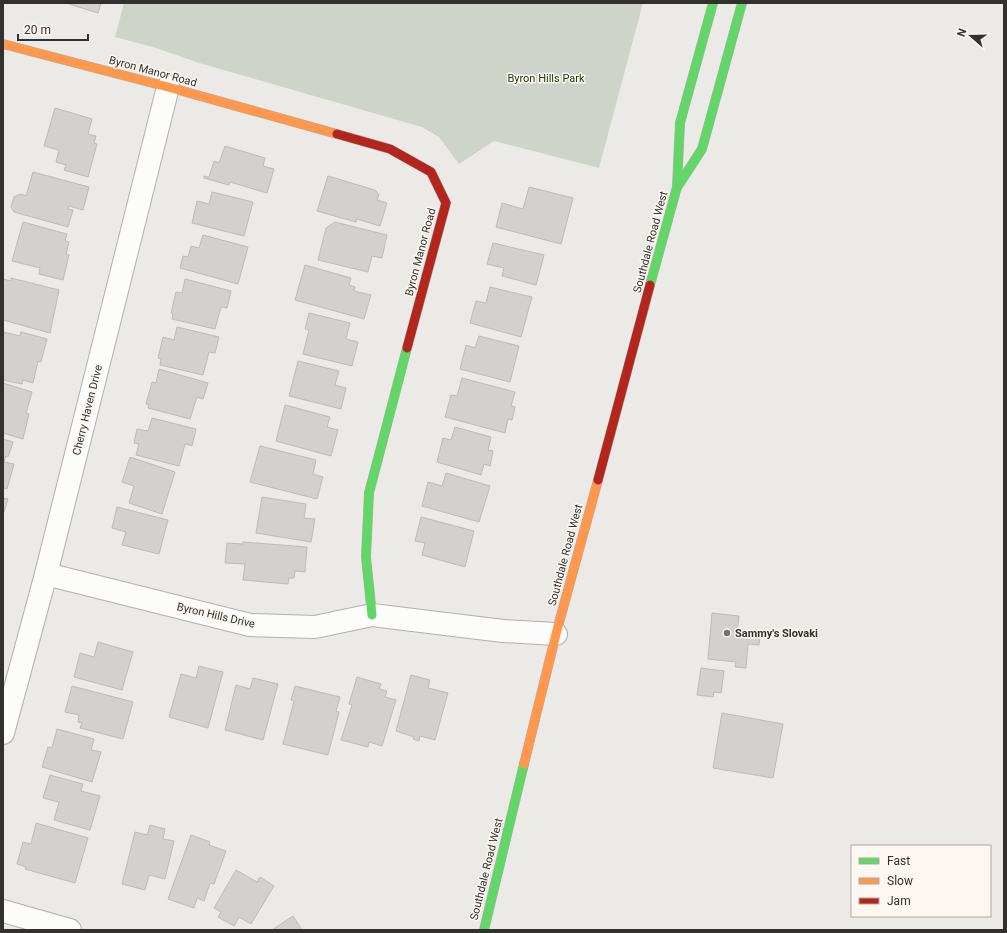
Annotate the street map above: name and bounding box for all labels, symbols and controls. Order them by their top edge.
scale bar [18,16,88,42]
north arrow [951,16,991,56]
text: 20 m [24,23,51,37]
text: N [955,27,970,39]
street label: Byron Manor Road [108,54,198,89]
park label: Byron Hills Park [507,72,585,85]
street label: Southdale Road West [631,190,670,294]
street label: Byron Manor Road [403,207,438,297]
street label: Cherry Haven Drive [70,363,105,457]
street label: Southdale Road West [546,503,585,607]
street label: Byron Hills Drive [176,600,256,631]
place label: Sammy's Slovaki [735,627,818,640]
marker: Sammy's Slovaki [722,628,732,638]
street label: Southdale Road West [468,816,506,921]
legend [851,845,991,917]
text: Fast [887,854,910,868]
text: Slow [887,874,913,888]
text: Jam [887,894,911,908]

